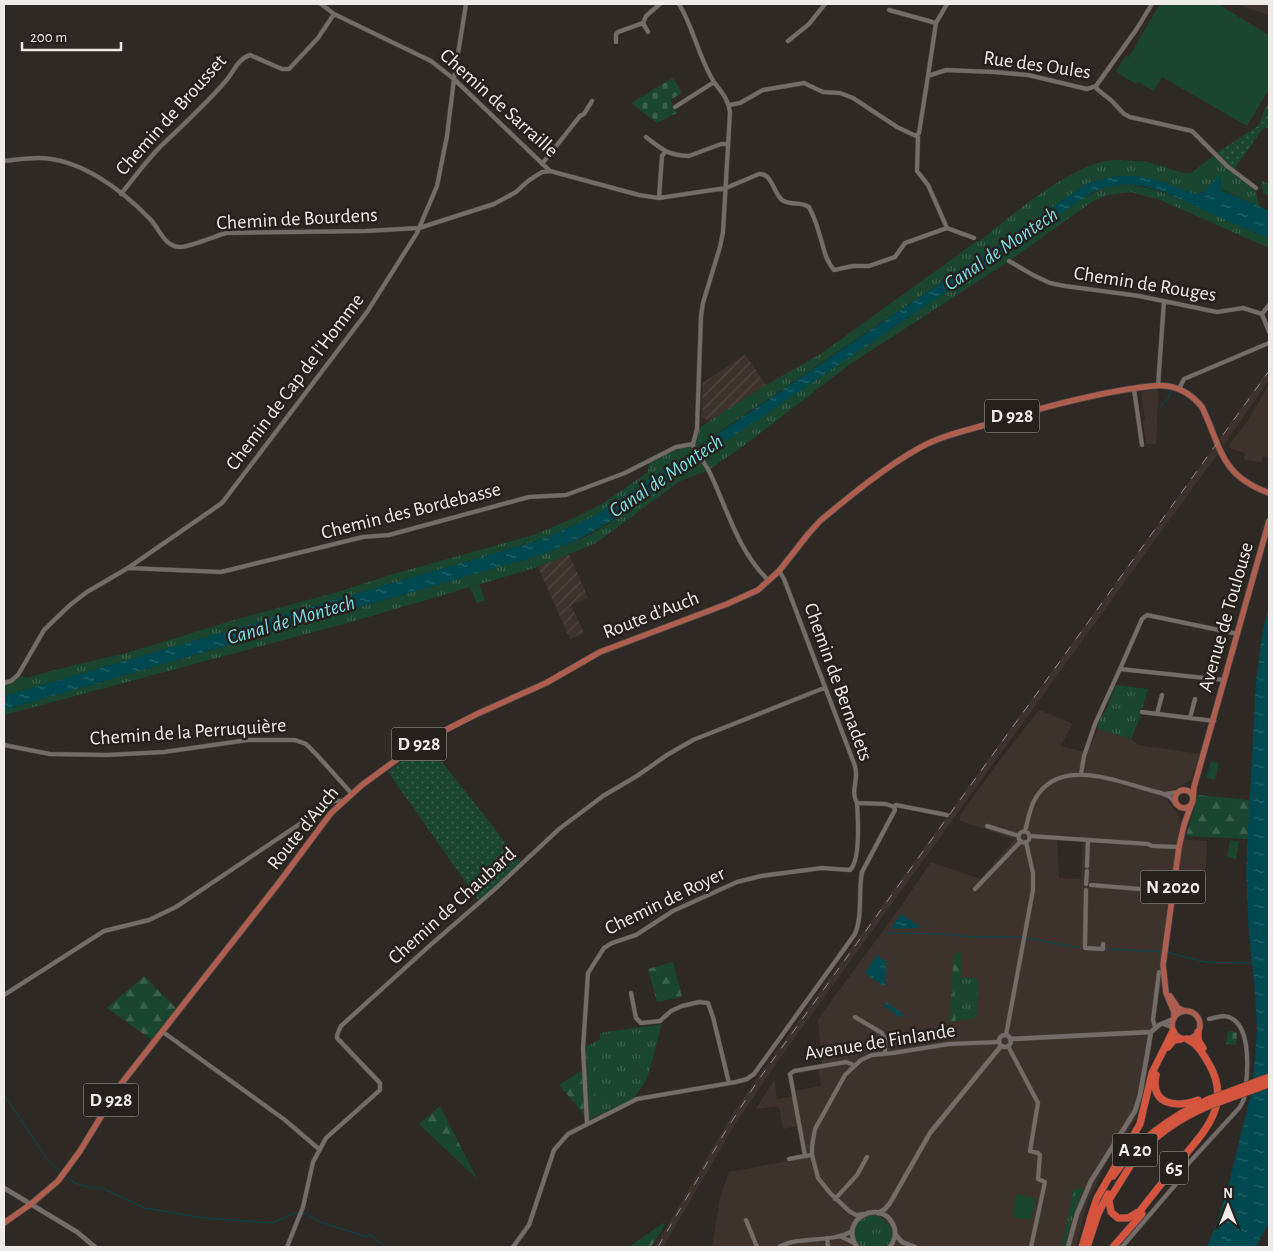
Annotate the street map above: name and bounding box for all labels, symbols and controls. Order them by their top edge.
scale bar [22,20,121,52]
text: 200 m [30,30,67,45]
street label: Chemin de Sarraille [436,45,562,161]
street label: Rue des Oules [982,48,1092,82]
street label: Chemin de Brousset [112,50,231,179]
water label: Canal de Montech [940,203,1062,295]
street label: Chemin de Bourdens [216,205,378,233]
street label: Chemin de Rouges [1072,263,1218,305]
street label: Chemin de Cap de l'Homme [222,290,368,474]
road number: D 928 [984,400,1040,432]
water label: Canal de Montech [605,430,727,522]
street label: Chemin des Bordebasse [319,479,503,543]
street label: Avenue de Toulouse [1195,540,1257,694]
street label: Route d'Auch [600,588,702,642]
water label: Canal de Montech [225,592,357,648]
street label: Chemin de Bernadets [800,600,876,764]
street label: Chemin de la Perruquière [89,715,287,749]
road number: D 928 [392,728,446,761]
street label: Route d'Auch [263,782,343,874]
street label: Chemin de Chaubard [384,844,520,968]
street label: Chemin de Royer [602,863,729,939]
road number: N 2020 [1140,870,1206,904]
street label: Avenue de Finlande [803,1020,957,1064]
road number: D 928 [84,1084,138,1116]
road number: A 20 [1112,1134,1158,1166]
road number: 65 [1160,1152,1188,1184]
north arrow [1203,1181,1253,1231]
text: N [1223,1187,1233,1201]

